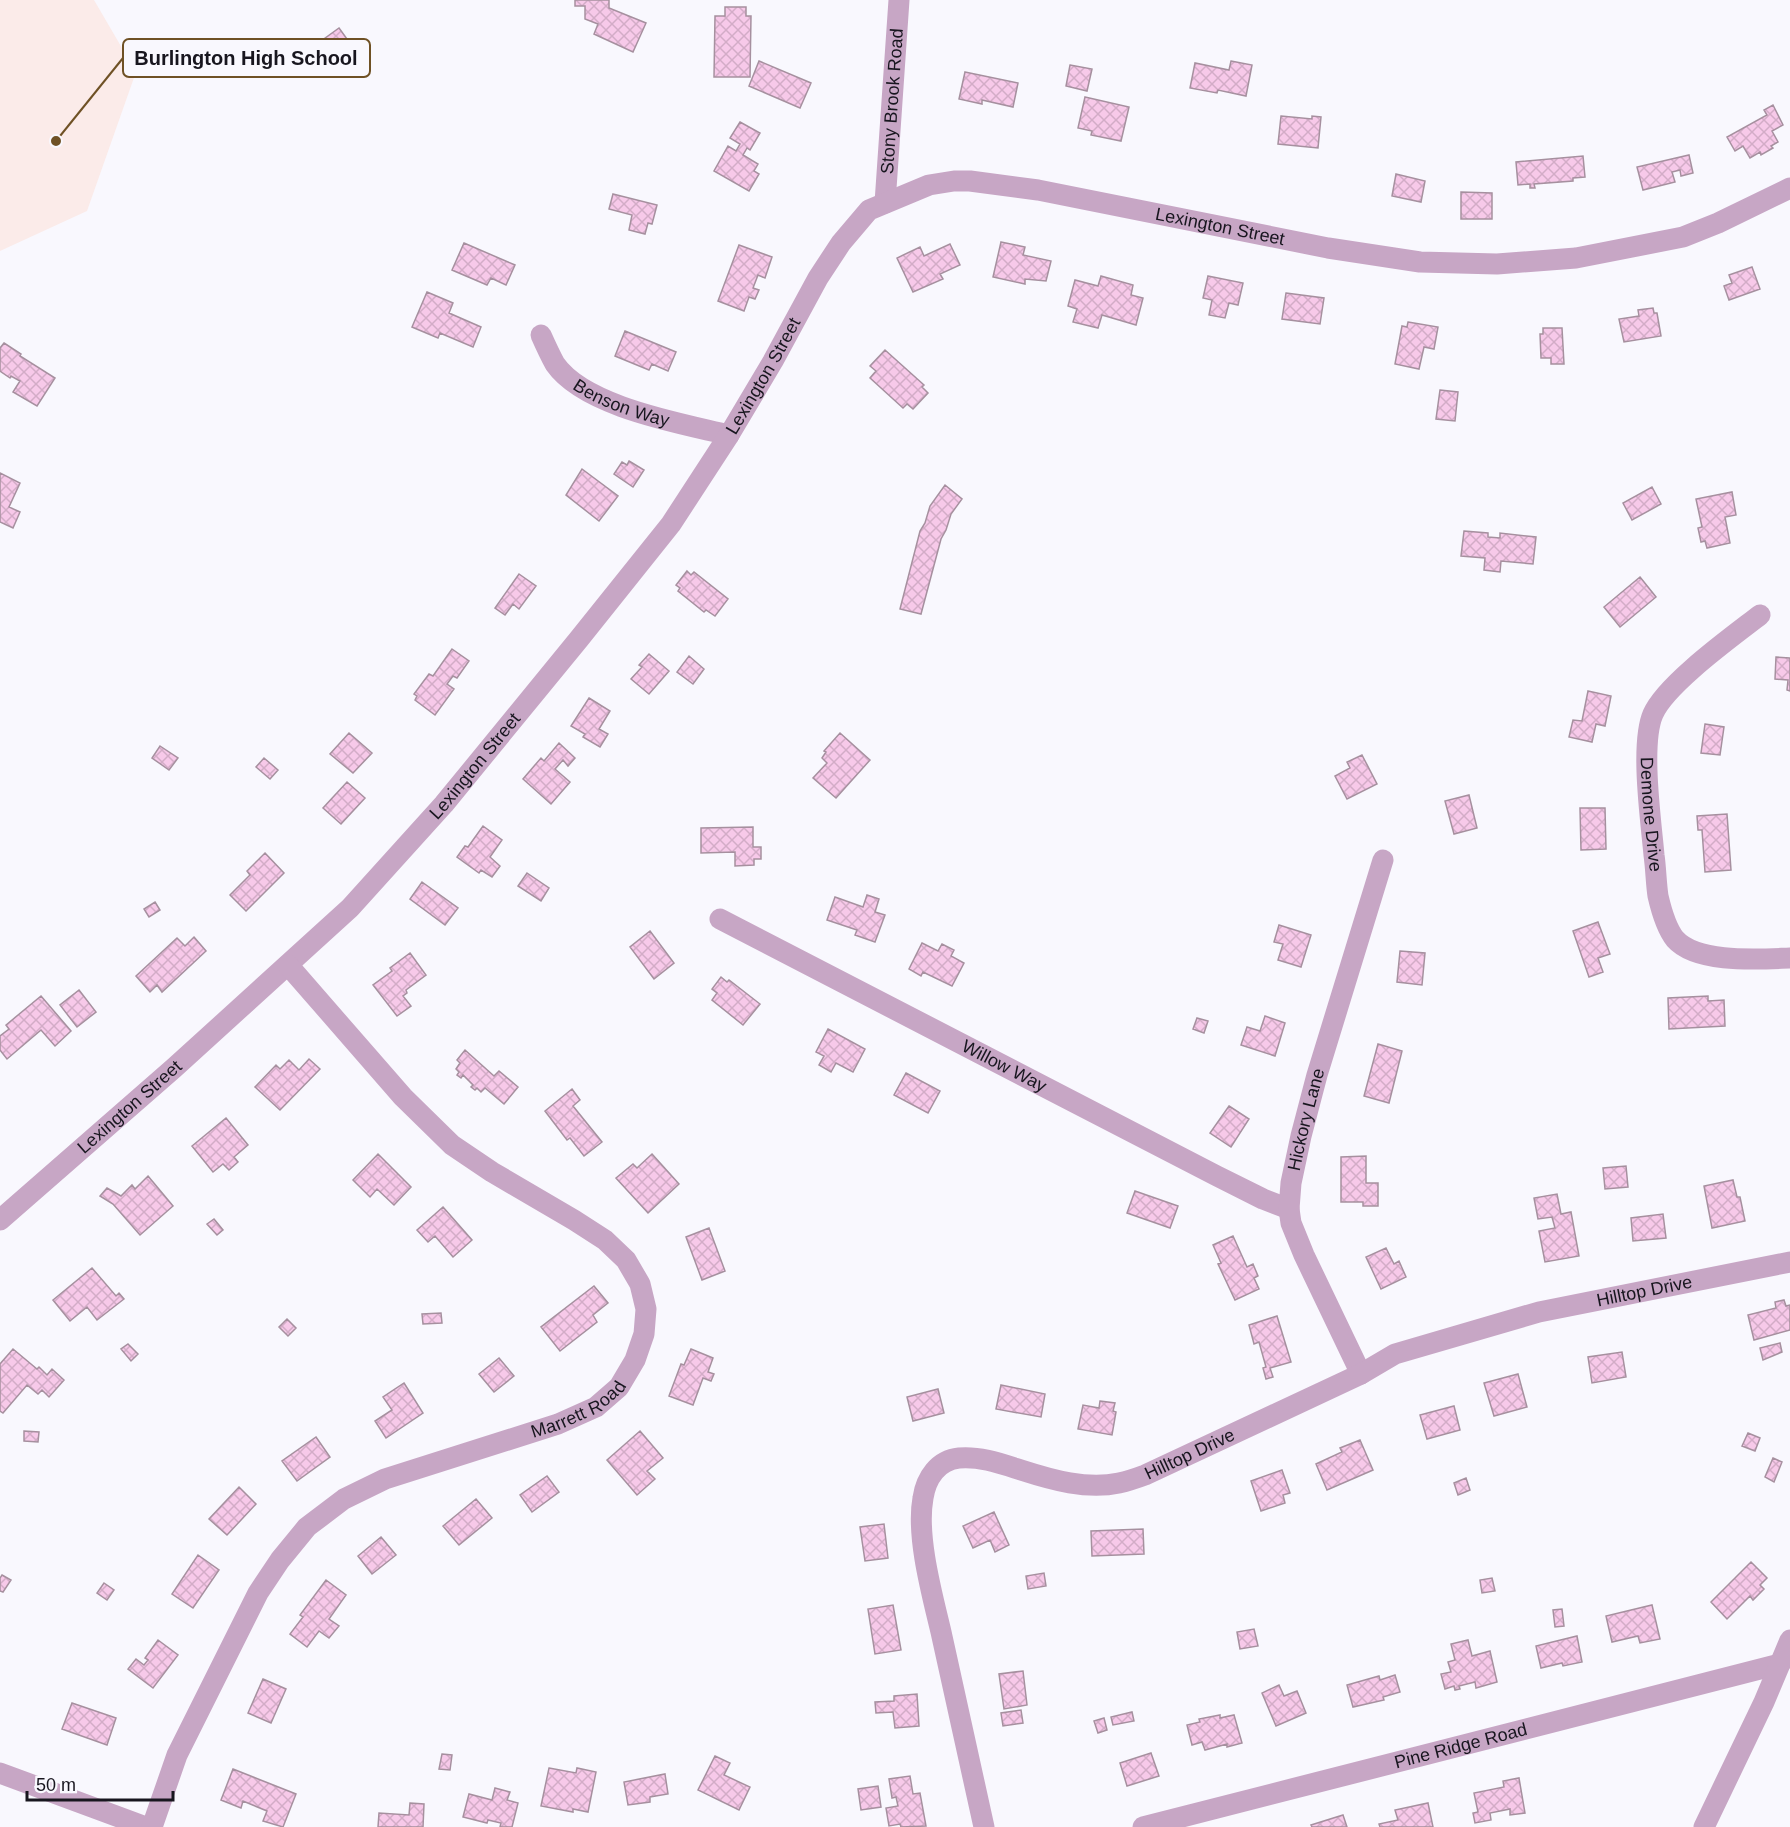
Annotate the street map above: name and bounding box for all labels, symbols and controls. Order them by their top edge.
street label: Stony Brook Road [877,28,907,175]
callout: Burlington High School [123,39,370,77]
text: Burlington High School [134,47,358,69]
street label: Lexington Street [1154,204,1286,249]
street label: Lexington Street [722,314,805,438]
street label: Benson Way [570,375,671,431]
street label: Lexington Street [425,709,524,823]
street label: Demone Drive [1637,757,1666,873]
street label: Willow Way [959,1036,1050,1096]
street label: Lexington Street [74,1056,186,1158]
street label: Hickory Lane [1284,1066,1329,1173]
street label: Hilltop Drive [1595,1272,1694,1310]
street label: Marrett Road [529,1377,630,1442]
street label: Hilltop Drive [1141,1424,1238,1484]
street label: Pine Ridge Road [1392,1719,1529,1772]
scale bar [27,1764,172,1802]
text: 50 m [36,1775,76,1795]

